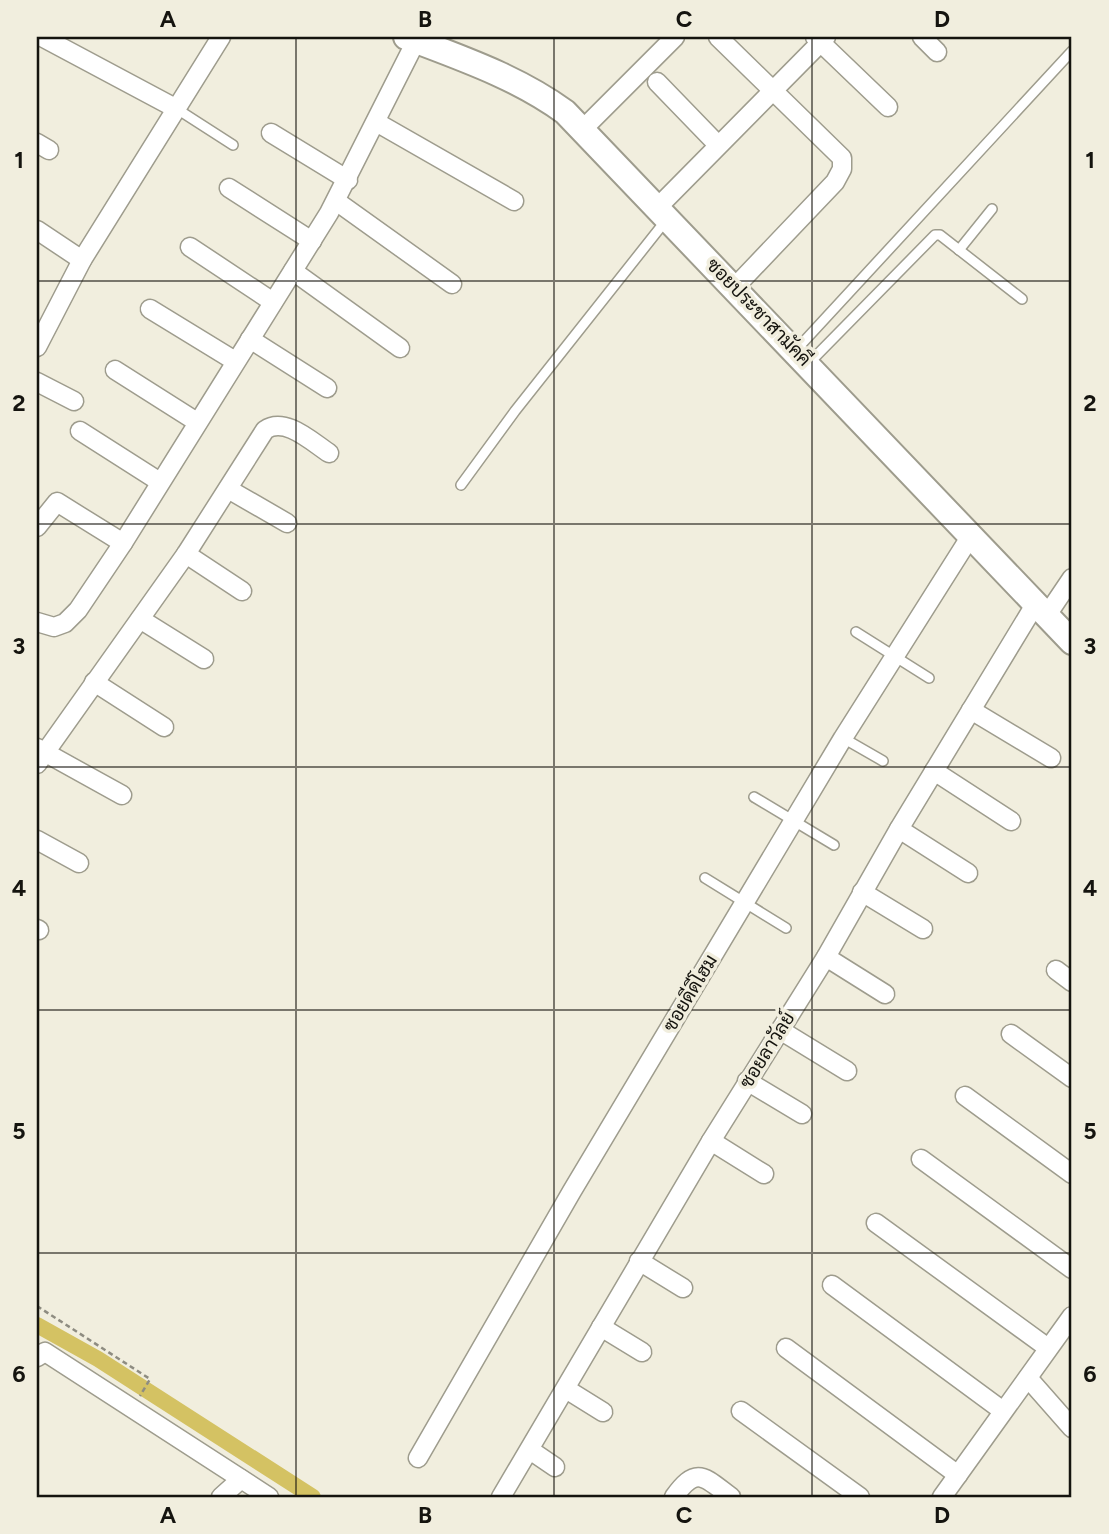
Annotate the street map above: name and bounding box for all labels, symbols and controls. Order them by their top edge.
text: A [160,5,177,33]
text: B [418,5,432,33]
text: C [676,5,693,33]
text: D [934,5,950,33]
text: 1 [14,146,24,174]
text: 1 [1085,146,1095,174]
street label: ซอยประชาสามัคคี [702,253,817,371]
text: 2 [12,389,26,417]
text: 2 [1083,389,1097,417]
text: 3 [13,632,25,660]
text: 3 [1084,632,1096,660]
text: 4 [12,874,26,902]
text: 4 [1083,874,1097,902]
street label: ซอยดีดีโฮม [657,950,722,1036]
street label: ซอยลาวัลย์ [734,1007,799,1092]
text: 5 [12,1117,26,1145]
text: 5 [1083,1117,1097,1145]
text: 6 [12,1360,26,1388]
text: 6 [1083,1360,1097,1388]
text: A [160,1501,177,1529]
text: B [418,1501,432,1529]
text: C [676,1501,693,1529]
text: D [934,1501,950,1529]

